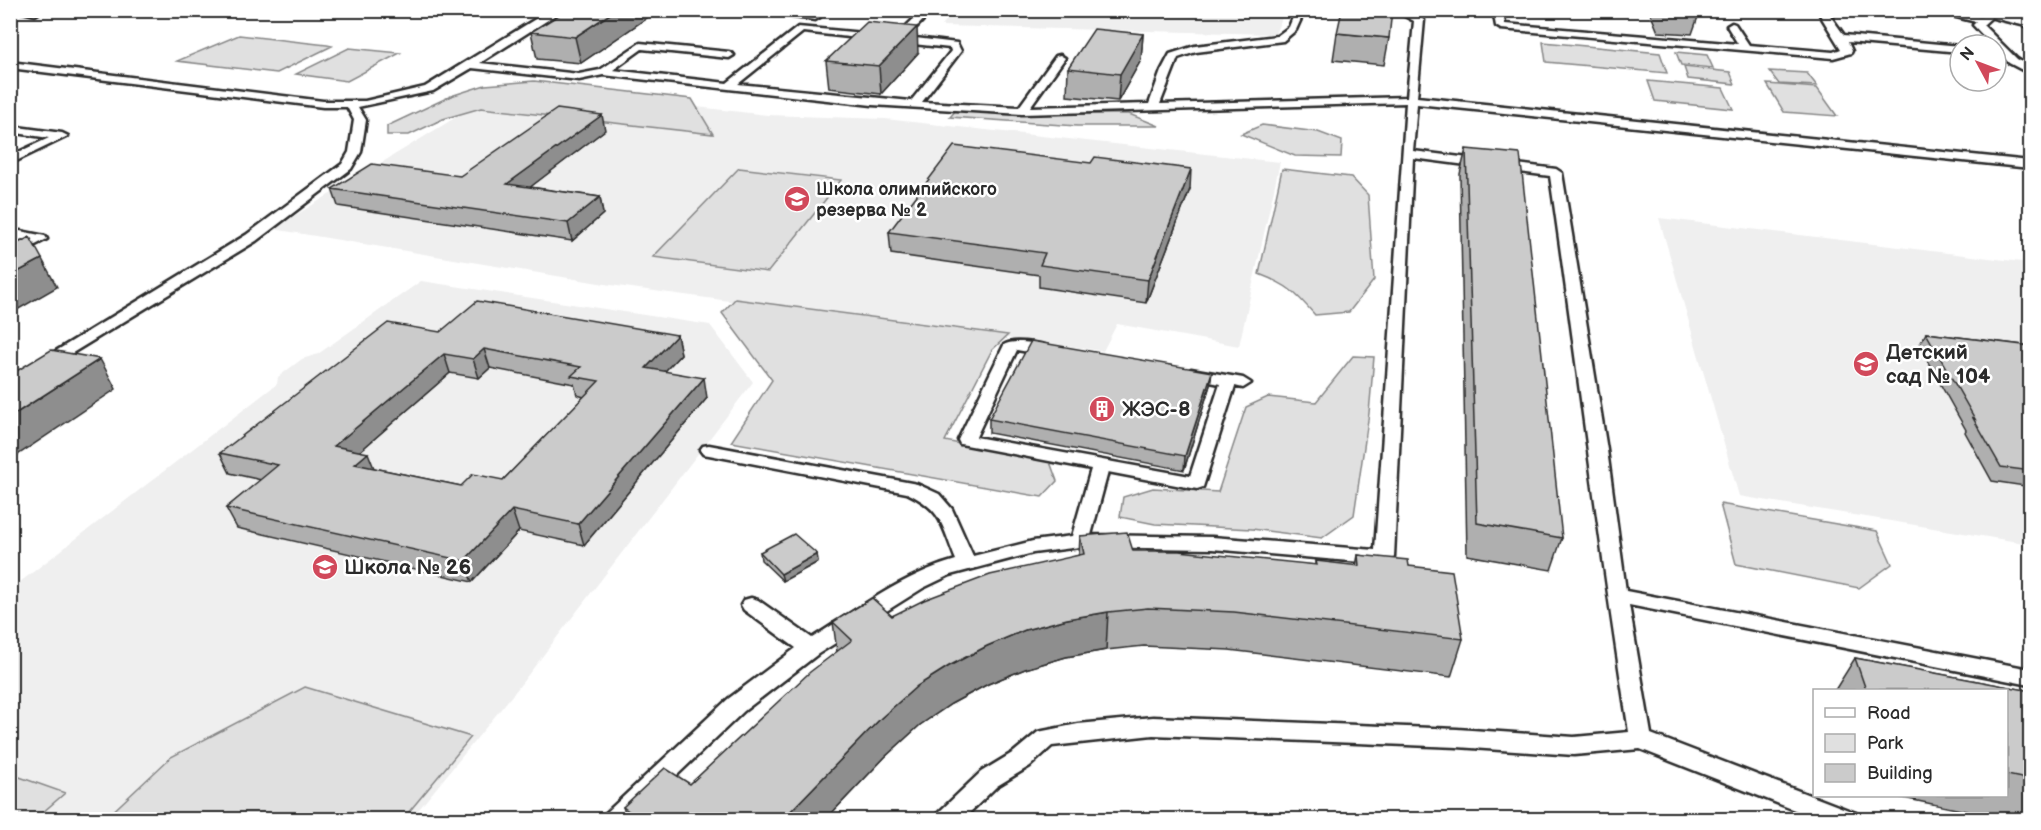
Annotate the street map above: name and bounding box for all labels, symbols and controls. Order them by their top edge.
north arrow [1948,33,2008,93]
text: N [1957,43,1979,65]
place label: Школа олимпийского резерва № 2 [816,179,997,221]
school or university icon: Школа олимпийского резерва № 2 [782,184,812,214]
place label: Детский сад № 104 [1886,340,1991,389]
school or university icon: Детский сад № 104 [1851,349,1881,379]
building icon: ЖЭС-8 [1087,394,1117,424]
place label: ЖЭС-8 [1122,397,1191,422]
school or university icon: Школа № 26 [310,552,340,582]
place label: Школа № 26 [344,555,471,580]
legend [1813,689,2008,797]
text: Road [1867,703,1911,724]
text: Park [1867,733,1903,754]
text: Building [1867,763,1933,784]

